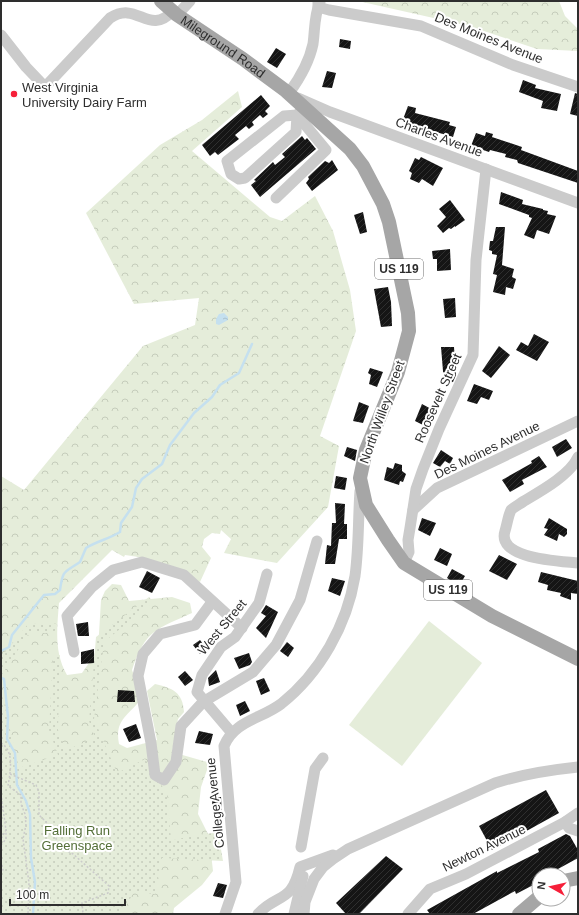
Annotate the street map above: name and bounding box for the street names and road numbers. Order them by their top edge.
street label: Des Moines Avenue [433,9,545,67]
street label: Mileground Road [178,12,268,81]
street label: Charles Avenue [393,114,485,160]
road number: US 119 [375,259,423,279]
street label: Roosevelt Street [412,351,465,445]
street label: North Willey Street [356,358,408,465]
street label: Des Moines Avenue [432,418,542,482]
road number: US 119 [424,580,472,600]
street label: West Street [195,596,250,658]
street label: College Avenue [203,757,227,849]
street label: Newton Avenue [440,821,528,875]

